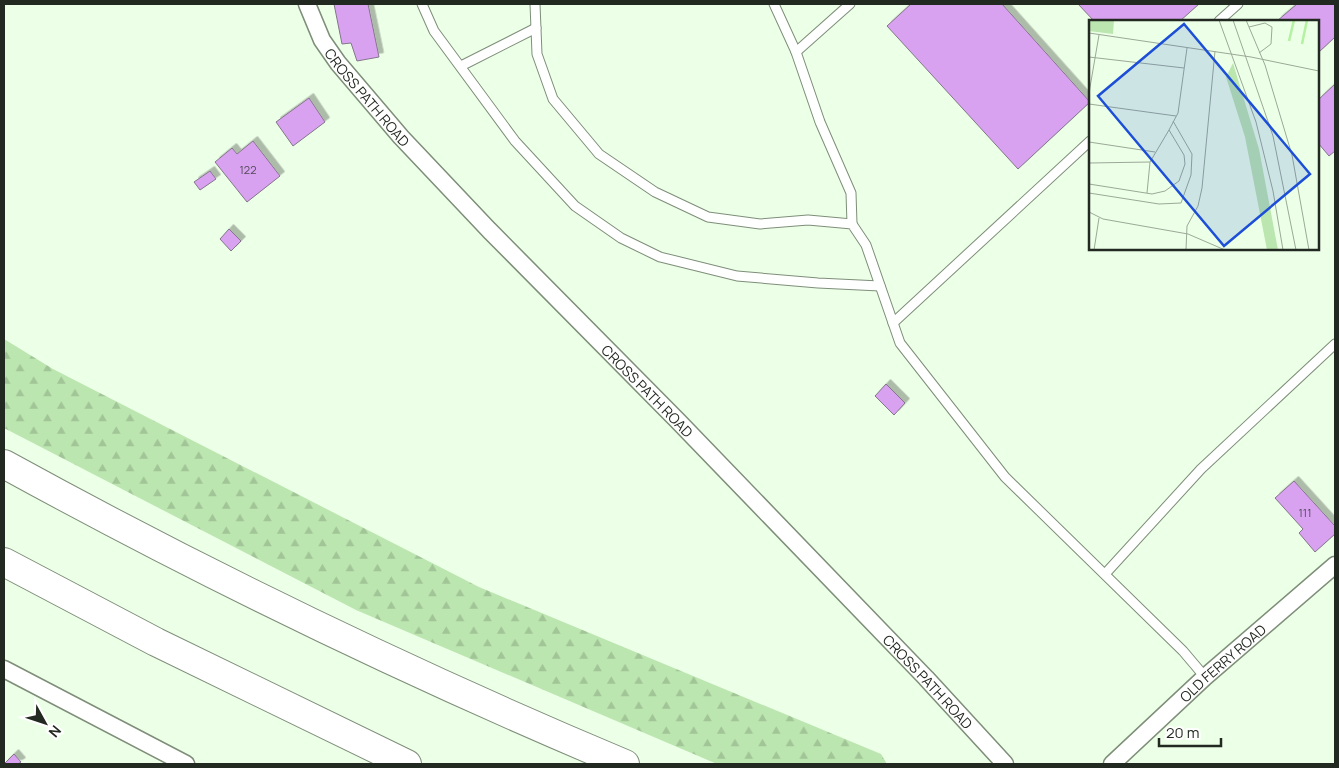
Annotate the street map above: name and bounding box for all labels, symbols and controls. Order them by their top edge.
inset map [1089,20,1319,250]
street label: CROSS PATH ROAD [321,44,414,150]
house number: 122 [240,162,256,177]
street label: CROSS PATH ROAD [598,340,698,441]
house number: 111 [1299,505,1311,520]
street label: OLD FERRY ROAD [1175,619,1270,706]
street label: CROSS PATH ROAD [879,630,977,733]
north arrow [20,698,70,748]
scale bar [1159,716,1222,748]
text: N [45,722,66,742]
text: 20 m [1166,722,1199,743]

